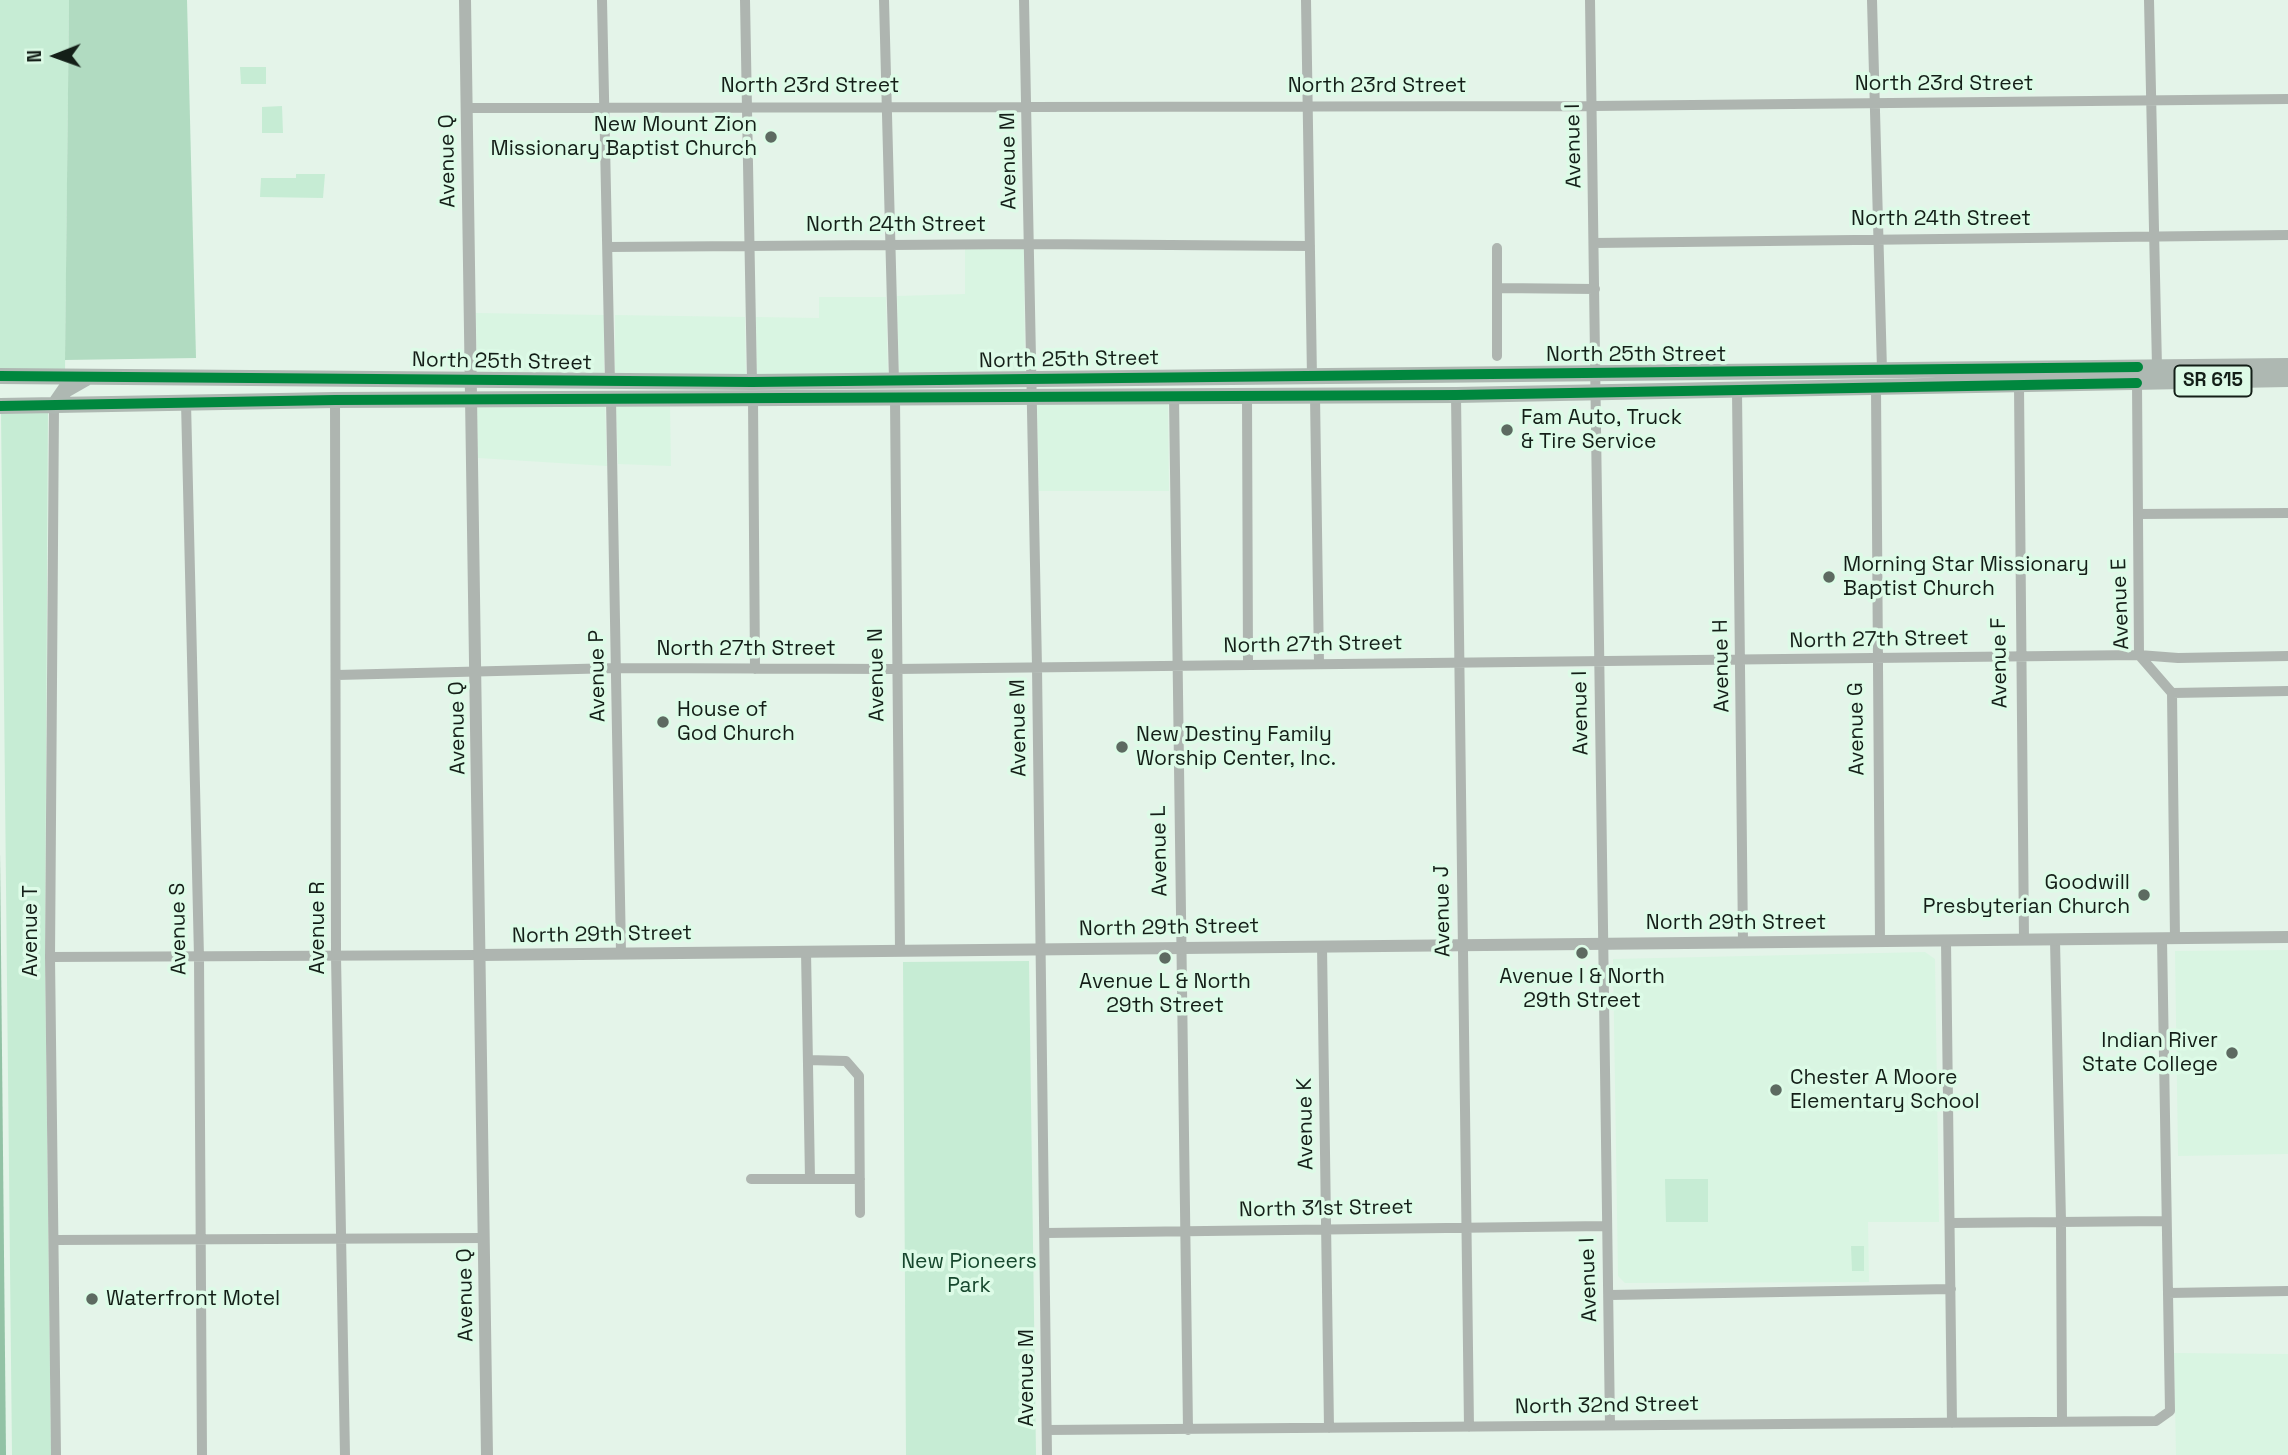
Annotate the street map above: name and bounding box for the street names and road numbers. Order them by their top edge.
street label: North 23rd Street [1855,71,2033,97]
street label: North 23rd Street [721,73,899,99]
street label: North 23rd Street [1288,73,1466,99]
street label: Avenue I [1561,103,1587,189]
street label: Avenue M [996,112,1022,210]
street label: Avenue Q [435,114,461,208]
street label: North 24th Street [1851,206,2031,232]
street label: North 24th Street [806,212,986,238]
street label: North 25th Street [1546,342,1726,368]
street label: North 25th Street [979,346,1159,374]
street label: North 25th Street [412,348,592,376]
road number: SR 615 [2174,366,2252,396]
street label: Avenue E [2107,558,2135,650]
street label: Avenue F [1987,617,2013,709]
street label: Avenue H [1709,619,1735,713]
street label: North 27th Street [1789,626,1969,654]
street label: Avenue N [864,628,890,722]
street label: Avenue P [585,630,611,722]
street label: North 27th Street [1223,631,1403,659]
street label: North 27th Street [656,636,836,662]
street label: Avenue I [1568,670,1594,756]
street label: Avenue M [1006,679,1032,777]
street label: Avenue Q [445,681,471,775]
street label: Avenue G [1844,682,1870,776]
street label: Avenue L [1147,805,1173,897]
street label: Avenue J [1430,865,1456,957]
street label: Avenue R [305,882,331,974]
street label: Avenue S [166,883,192,975]
street label: Avenue T [18,885,44,977]
street label: North 29th Street [1646,910,1826,936]
street label: North 29th Street [1079,914,1259,942]
street label: North 29th Street [512,921,692,949]
street label: Avenue K [1293,1078,1319,1170]
street label: North 31st Street [1239,1195,1413,1223]
street label: Avenue I [1575,1237,1603,1323]
street label: Avenue Q [453,1248,479,1342]
street label: Avenue M [1014,1329,1040,1427]
street label: North 32nd Street [1515,1392,1699,1420]

